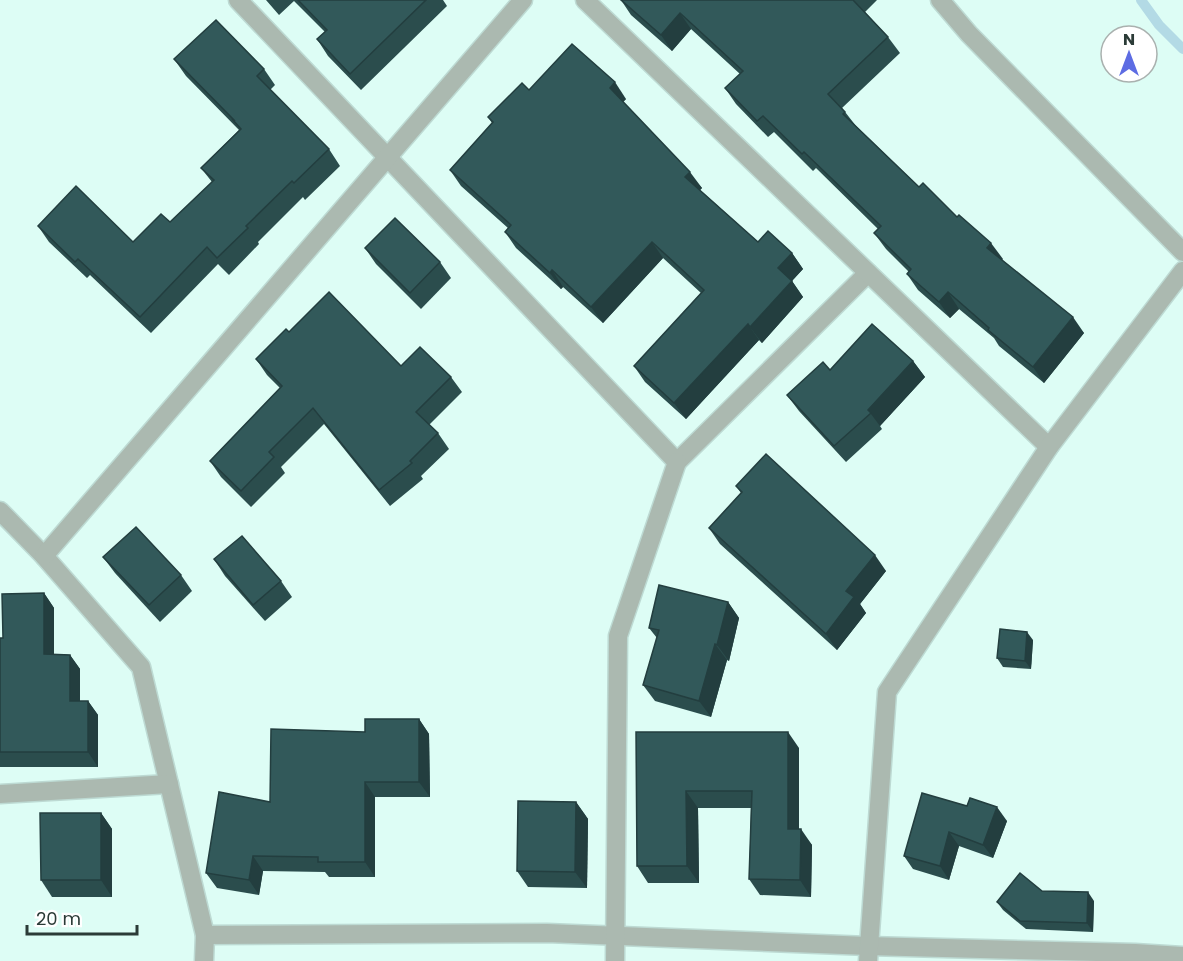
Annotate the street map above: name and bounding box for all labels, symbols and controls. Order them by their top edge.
north arrow [1099,24,1159,84]
text: N [1123,28,1135,51]
scale bar [27,898,136,936]
text: 20 m [36,906,81,931]

